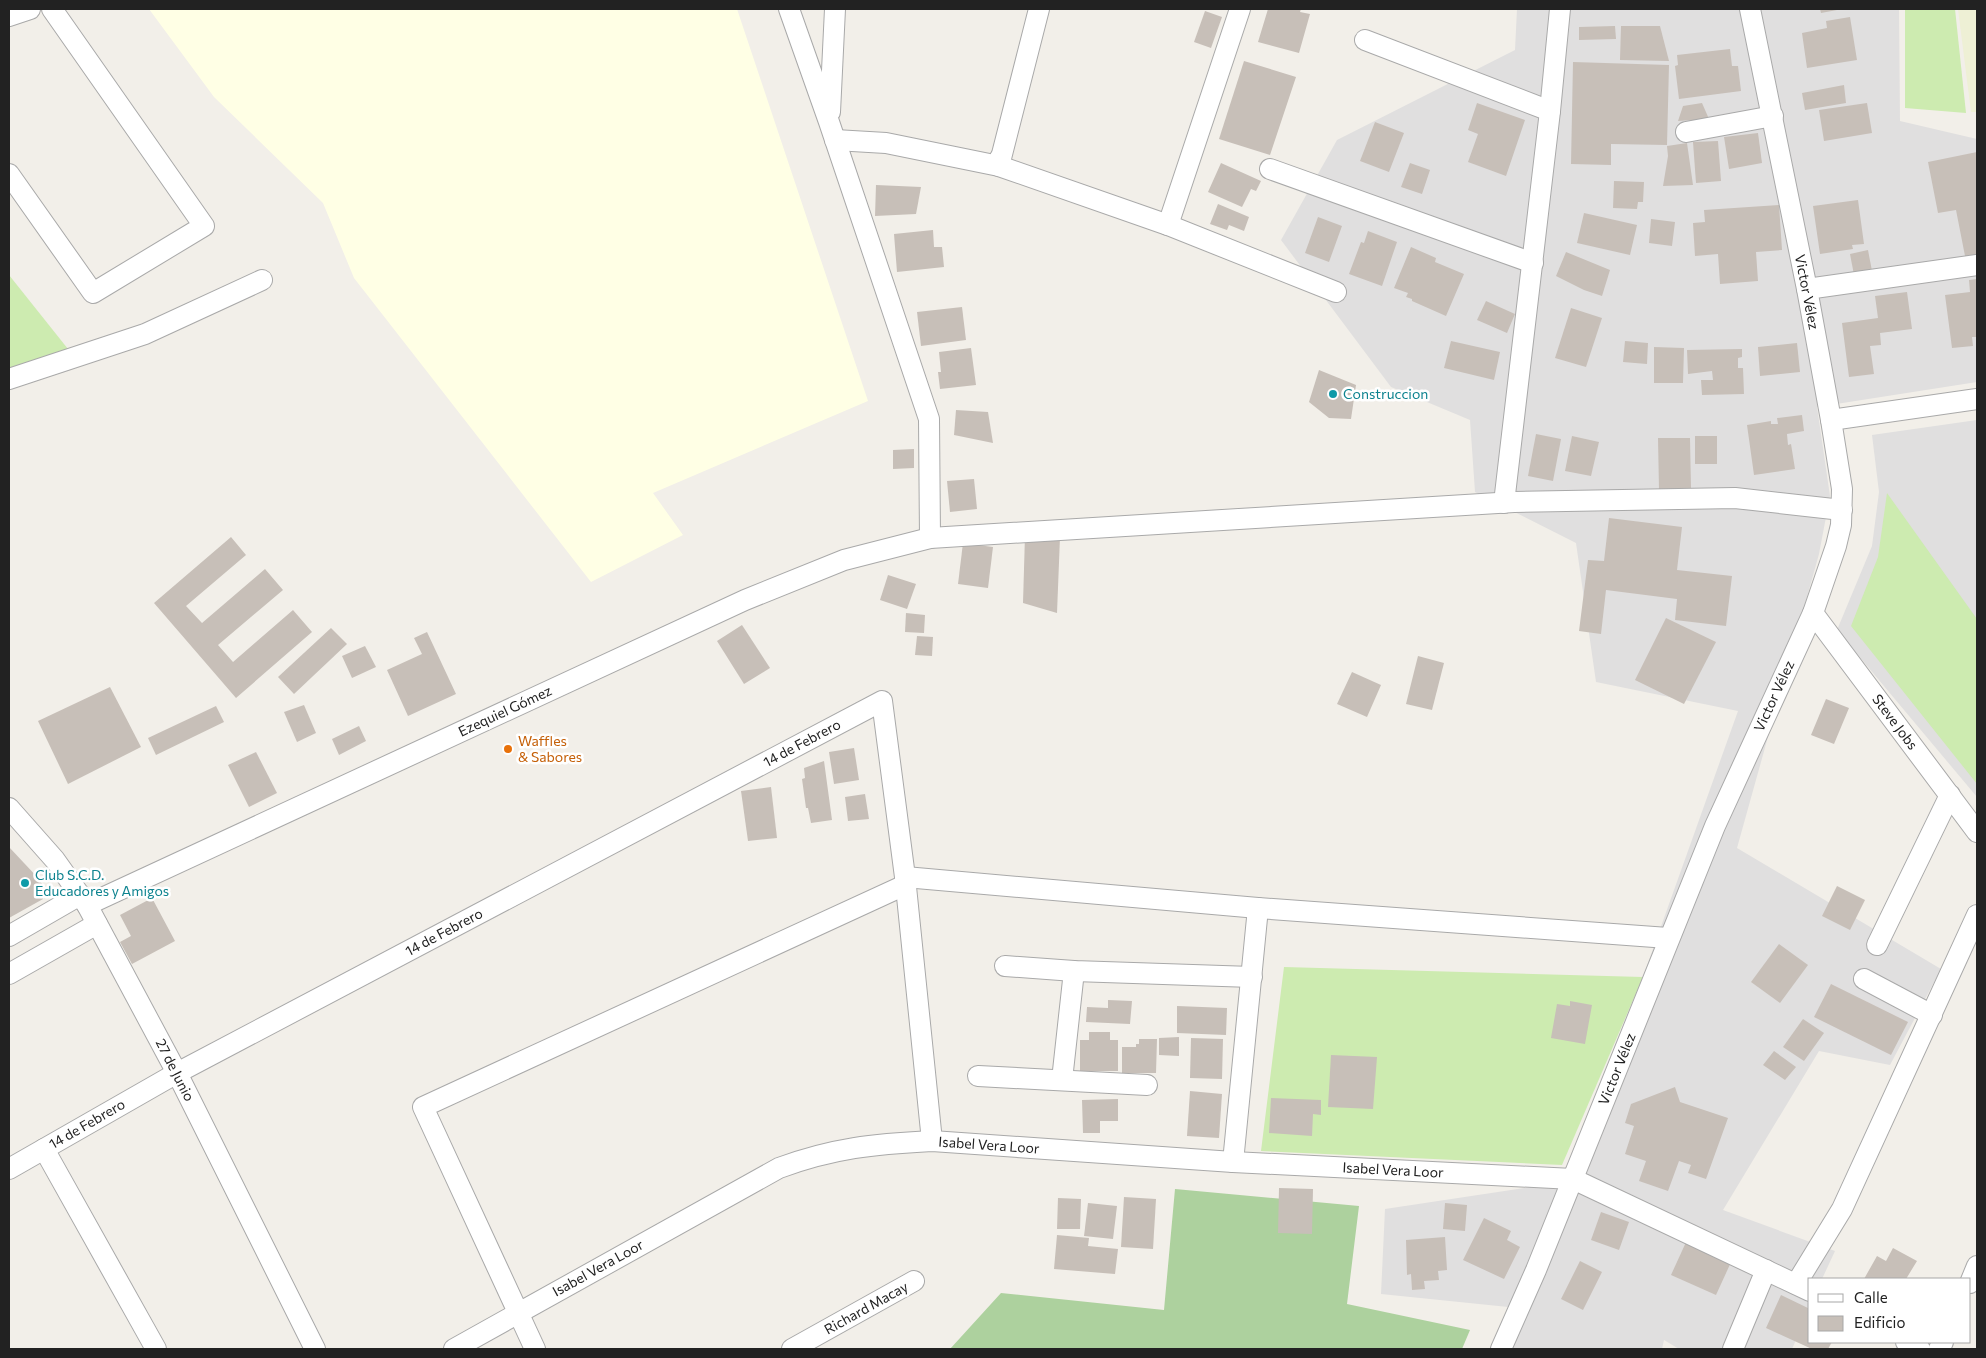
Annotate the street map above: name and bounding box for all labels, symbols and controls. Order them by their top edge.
street label: Victor Vélez [1792,253,1823,331]
place label: Construccion [1343,385,1428,402]
marker: Construccion [1327,388,1339,400]
street label: Victor Vélez [1750,658,1797,734]
street label: Ezequiel Gómez [455,681,554,740]
street label: Steve Jobs [1869,691,1922,753]
street label: 14 de Febrero [760,715,843,770]
place label: Waffles & Sabores [518,732,582,765]
marker: Waffles & Sabores [502,743,514,755]
place label: Club S.C.D. Educadores y Amigos [35,866,169,899]
marker: Club S.C.D. Educadores y Amigos [19,877,31,889]
street label: 14 de Febrero [402,904,485,959]
street label: Victor Vélez [1594,1030,1639,1107]
street label: 27 de Junio [152,1036,198,1104]
street label: 14 de Febrero [46,1095,128,1152]
street label: Isabel Vera Loor [938,1132,1041,1157]
street label: Isabel Vera Loor [1342,1158,1444,1181]
street label: Isabel Vera Loor [549,1235,647,1300]
street label: Richard Macay [821,1278,911,1338]
legend [1808,1278,1971,1343]
text: Calle [1854,1288,1888,1306]
text: Edificio [1854,1313,1905,1331]

